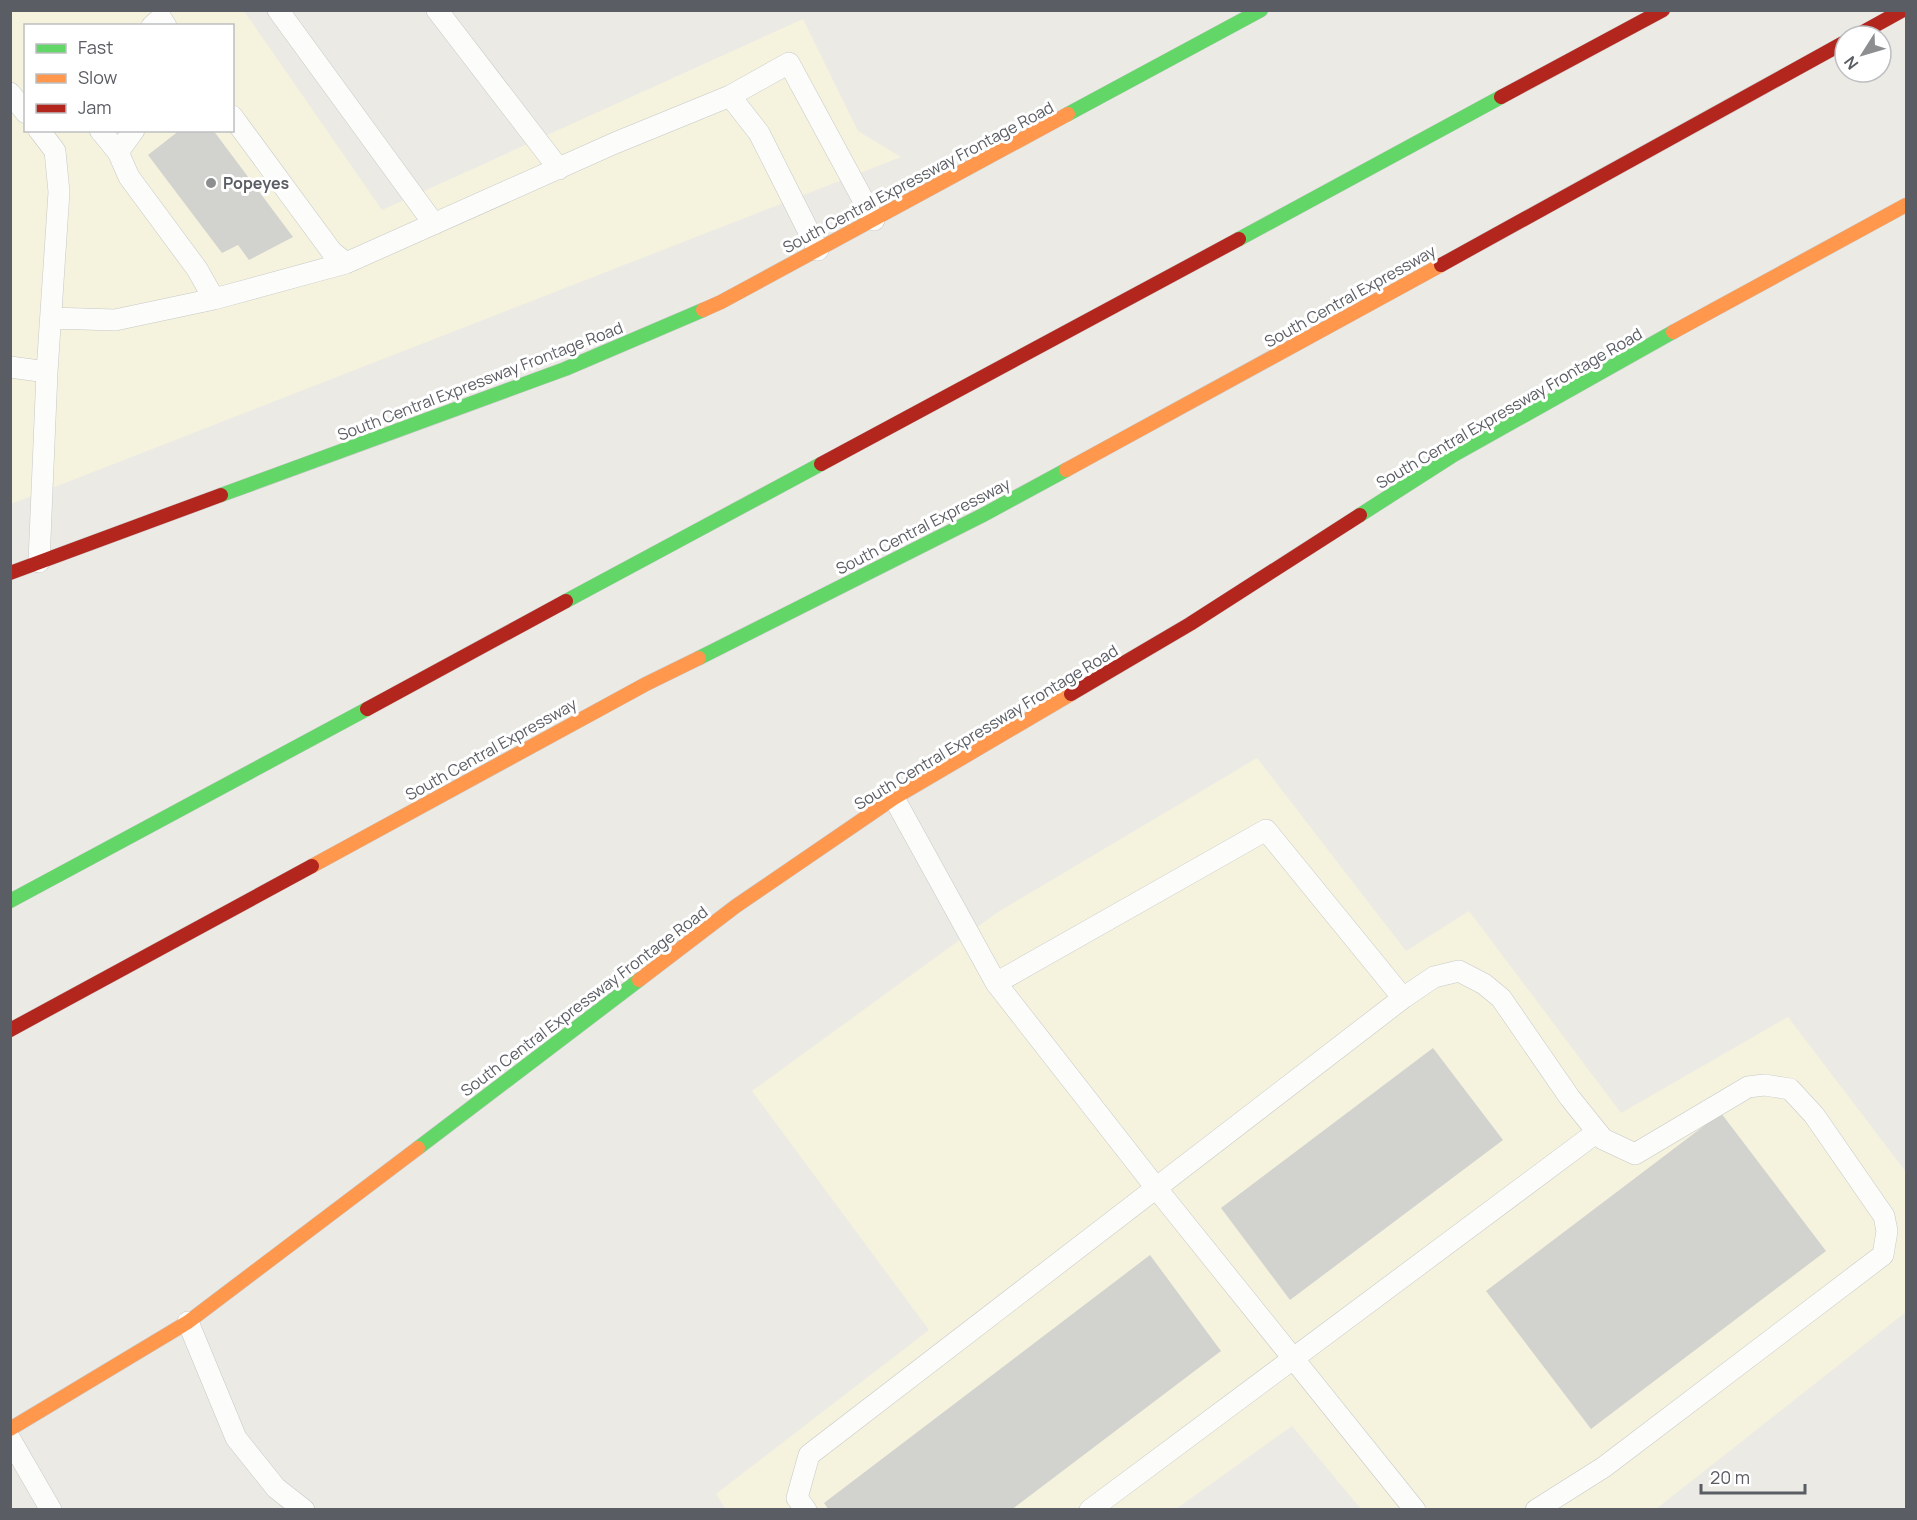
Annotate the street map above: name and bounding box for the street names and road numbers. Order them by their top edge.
street label: South Central Expressway Frontage Road [779,96,1057,258]
street label: South Central Expressway [1260,239,1440,352]
street label: South Central Expressway Frontage Road [334,316,626,446]
street label: South Central Expressway Frontage Road [1372,323,1646,493]
street label: South Central Expressway [832,472,1014,580]
street label: South Central Expressway Frontage Road [850,639,1122,815]
street label: South Central Expressway [401,692,581,805]
street label: South Central Expressway Frontage Road [456,901,712,1101]

